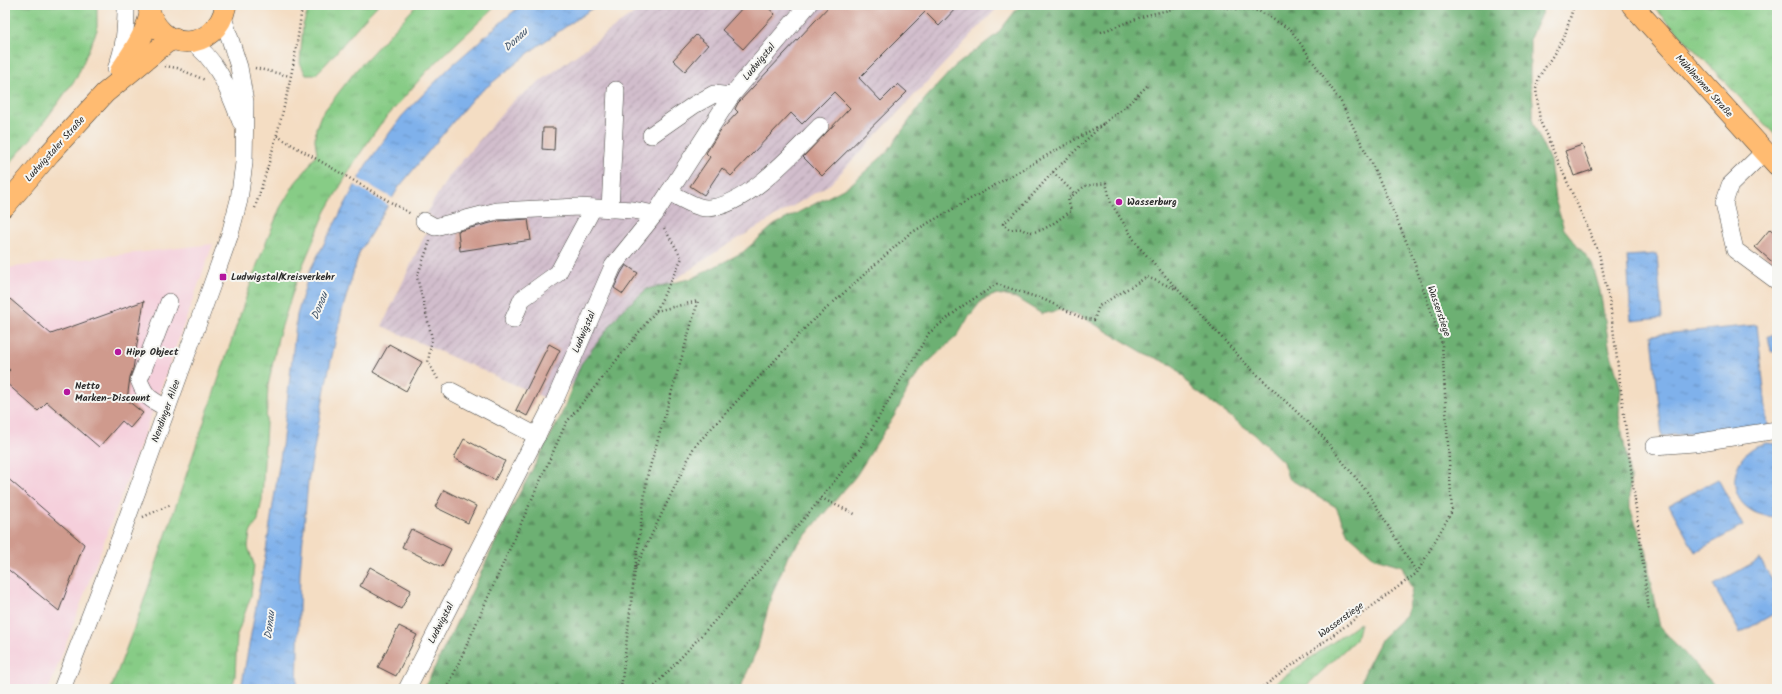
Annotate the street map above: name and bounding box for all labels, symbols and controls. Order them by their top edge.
water label: Donau [499,23,534,56]
street label: Ludwigstal [739,39,780,84]
street label: Mühlheimer Straße [1671,51,1737,121]
street label: Ludwigstaler Straße [21,112,89,185]
place label: Wasserburg [1127,194,1177,210]
marker: Wasserburg [1114,197,1124,207]
place label: Ludwigstal/Kreisverkehr [231,269,335,285]
marker: Ludwigstal/Kreisverkehr [218,272,228,282]
street label: Wasserstiege [1423,283,1455,339]
water label: Donau [306,288,334,323]
street label: Ludwigstal [568,308,600,356]
place label: Hipp Object [126,344,179,360]
marker: Hipp Object [113,347,123,357]
street label: Nendinger Allee [147,377,185,445]
place label: Netto Marken-Discount [75,378,151,406]
marker: Netto Marken-Discount [62,387,72,397]
street label: Wasserstiege [1315,598,1368,642]
street label: Ludwigstal [424,599,458,646]
water label: Donau [259,608,281,640]

